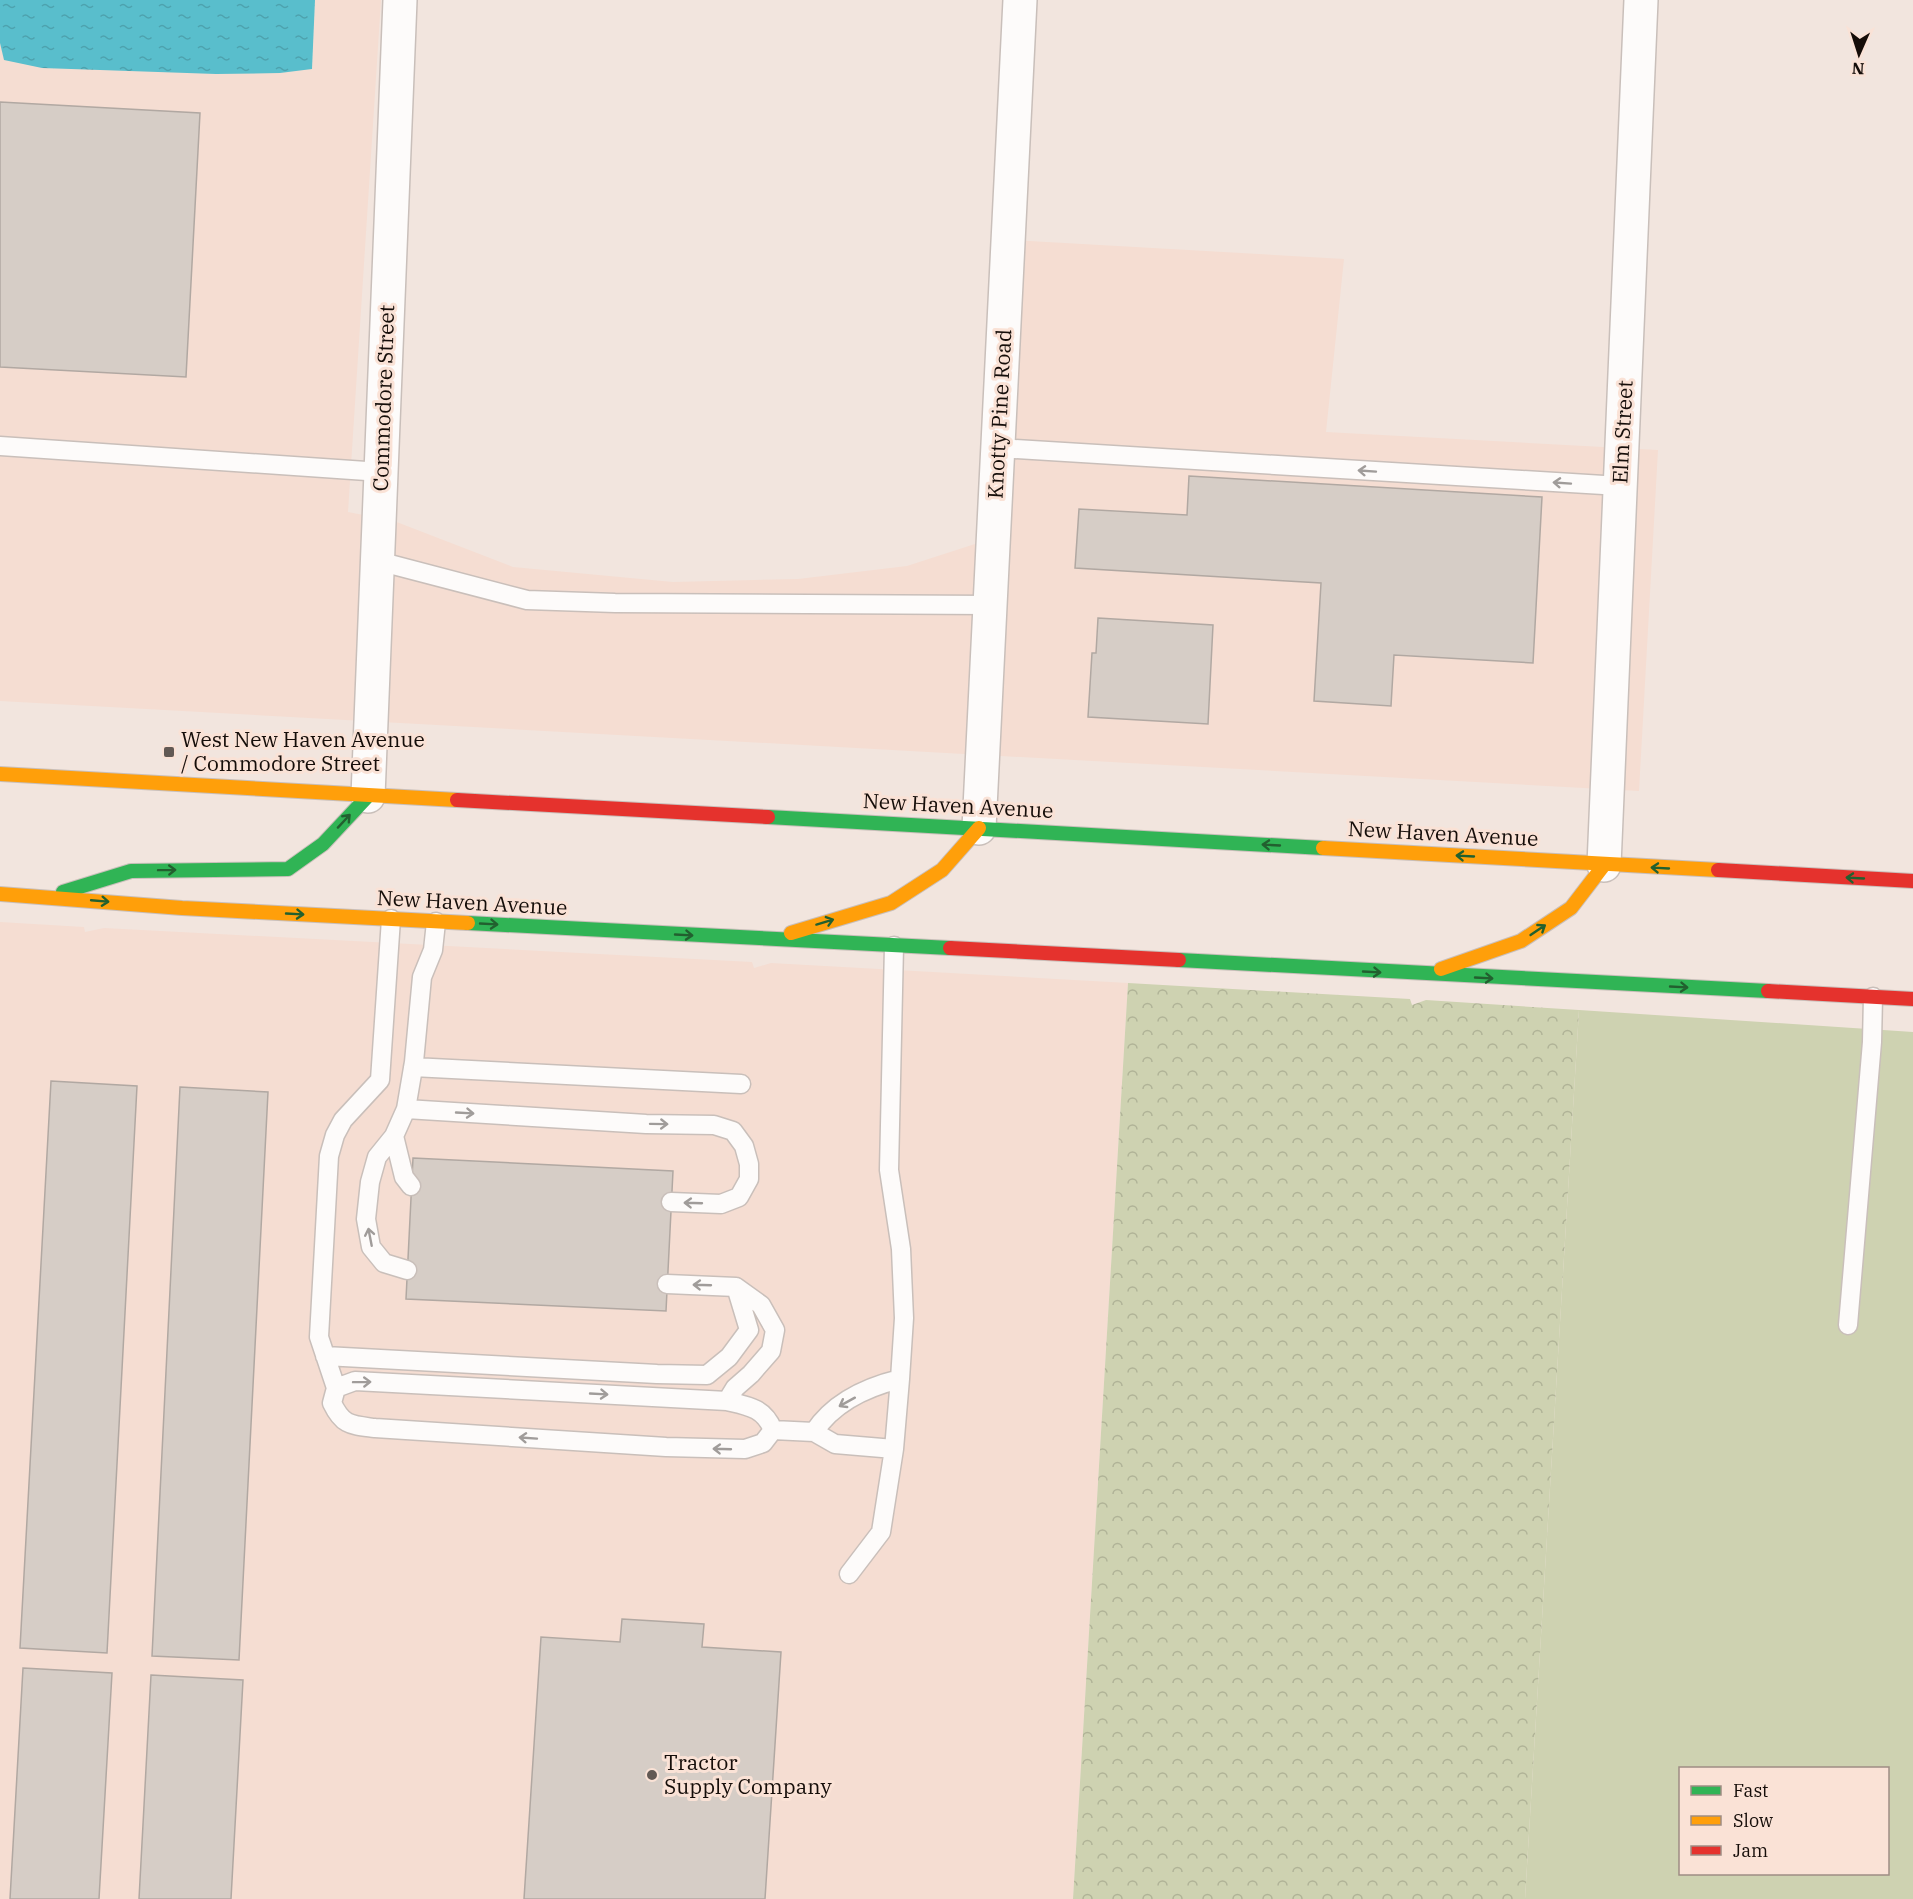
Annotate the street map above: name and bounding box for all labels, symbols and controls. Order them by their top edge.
north arrow [1829,24,1889,84]
text: N [1851,59,1865,79]
street label: Commodore Street [366,304,400,492]
street label: Knotty Pine Road [981,328,1017,500]
street label: Elm Street [1605,379,1639,484]
one-way arrow [1358,465,1378,476]
one-way arrow [1552,477,1572,488]
place label: West New Haven Avenue / Commodore Street [181,725,425,777]
marker: West New Haven Avenue / Commodore Street [162,745,176,759]
street label: New Haven Avenue [862,786,1054,824]
one-way arrow [337,813,352,828]
street label: New Haven Avenue [1347,814,1539,852]
one-way arrow [1261,839,1281,850]
one-way arrow [1456,851,1476,862]
one-way arrow [1650,862,1670,873]
one-way arrow [157,864,177,876]
one-way arrow [1845,872,1865,883]
street label: New Haven Avenue [376,883,568,921]
one-way arrow [90,896,110,907]
one-way arrow [284,909,304,920]
one-way arrow [815,916,834,927]
one-way arrow [479,919,499,930]
one-way arrow [1529,924,1546,936]
one-way arrow [674,929,694,940]
one-way arrow [1362,966,1382,977]
one-way arrow [1474,972,1494,983]
one-way arrow [1668,982,1688,993]
one-way arrow [454,1108,474,1119]
one-way arrow [649,1118,669,1130]
one-way arrow [683,1198,703,1209]
one-way arrow [364,1227,375,1247]
one-way arrow [692,1280,712,1291]
one-way arrow [352,1376,372,1387]
one-way arrow [588,1389,608,1400]
one-way arrow [839,1396,856,1408]
one-way arrow [518,1432,538,1443]
one-way arrow [713,1443,733,1454]
place label: Tractor Supply Company [664,1748,832,1800]
legend [1679,1767,1889,1875]
marker: Tractor Supply Company [645,1768,659,1782]
text: Fast [1733,1779,1768,1802]
text: Slow [1733,1809,1773,1832]
text: Jam [1733,1839,1768,1862]

